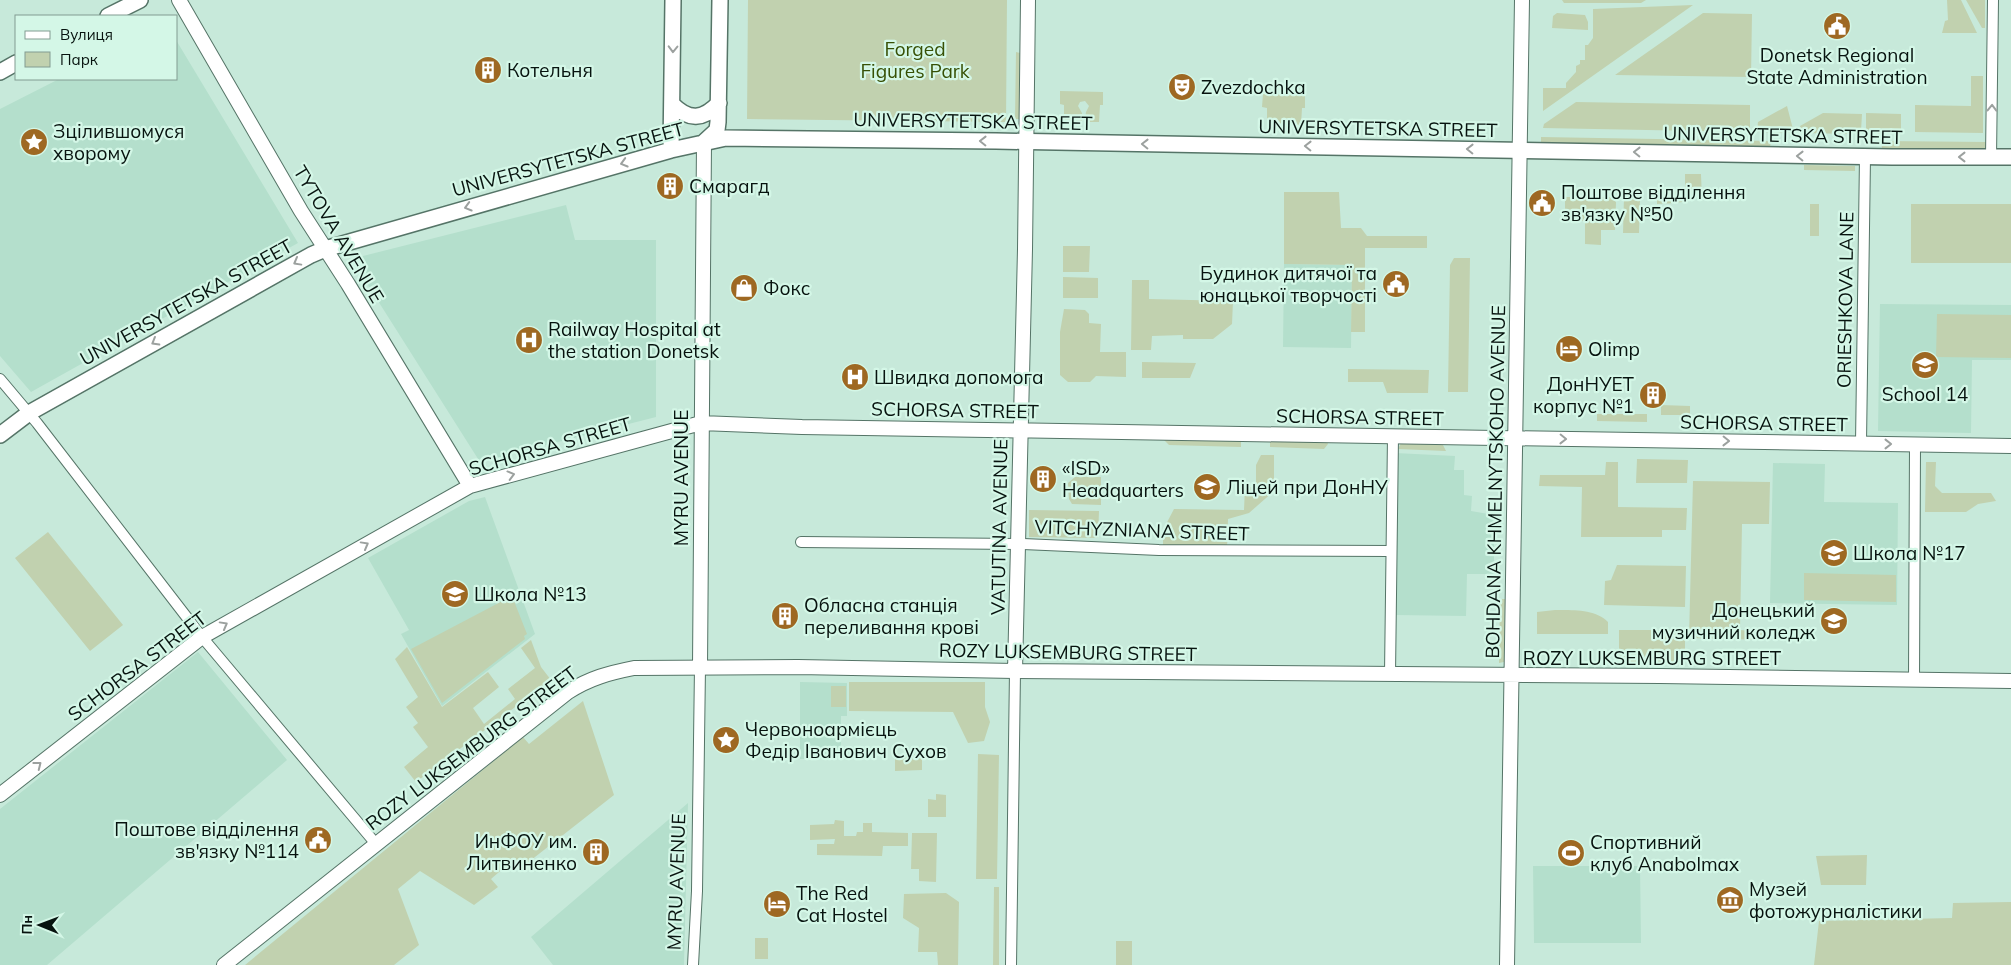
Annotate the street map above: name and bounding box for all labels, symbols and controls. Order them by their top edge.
public building icon: Donetsk Regional State Administration [1822,11,1852,41]
legend [15,15,178,80]
text: Вулиця [60,25,113,44]
park label: Forged Figures Park [860,37,970,83]
place label: Donetsk Regional State Administration [1746,43,1928,89]
one-way arrow [667,45,678,53]
text: Парк [60,50,99,69]
building icon: Котельня [473,55,503,85]
place label: Котельня [507,58,593,82]
theatre icon: Zvezdochka [1167,72,1197,102]
place label: Zvezdochka [1201,75,1306,99]
one-way arrow [1987,104,1997,112]
street label: UNIVERSYTETSKA STREET [853,107,1093,135]
street label: UNIVERSYTETSKA STREET [1258,114,1498,142]
street label: UNIVERSYTETSKA STREET [449,116,687,202]
place label: Зцілившомуся хворому [53,119,184,165]
street label: UNIVERSYTETSKA STREET [1663,121,1903,149]
place icon: Зцілившомуся хворому [19,127,49,157]
one-way arrow [978,136,986,146]
one-way arrow [1141,138,1149,149]
one-way arrow [1303,141,1311,152]
one-way arrow [1466,144,1474,154]
one-way arrow [1633,147,1641,158]
one-way arrow [1796,150,1804,161]
one-way arrow [1958,152,1966,162]
one-way arrow [621,158,629,168]
street label: TYTOVA AVENUE [288,161,390,307]
building icon: Смарагд [655,171,685,201]
place label: Смарагд [689,174,770,198]
place label: Поштове відділення зв'язку №50 [1561,180,1746,226]
public building icon: Поштове відділення зв'язку №50 [1527,188,1557,218]
one-way arrow [463,201,472,212]
street label: ORIESHKOVA LANE [1831,212,1859,388]
street label: UNIVERSYTETSKA STREET [75,233,297,371]
one-way arrow [293,256,302,266]
place label: Будинок дитячої та юнацької творчості [1200,261,1377,307]
public building icon: Будинок дитячої та юнацької творчості [1381,269,1411,299]
shop icon: Фокс [729,273,759,303]
place label: Фокс [763,276,810,300]
street label: BOHDANA KHMELNYTSKOHO AVENUE [1480,305,1510,659]
place label: Railway Hospital at the station Donetsk [548,317,721,363]
hospital icon: Railway Hospital at the station Donetsk [514,325,544,355]
hotel icon: Olіmp [1554,334,1584,364]
one-way arrow [152,336,161,346]
place label: Olіmp [1588,337,1640,361]
school or university icon: School 14 [1910,350,1940,380]
hospital icon: Швидка допомога [840,362,870,392]
place label: Швидка допомога [874,365,1044,389]
place label: ДонНУЕТ корпус №1 [1533,372,1635,418]
building icon: ДонНУЕТ корпус №1 [1638,380,1668,410]
place label: School 14 [1882,382,1968,406]
street label: SCHORSA STREET [871,397,1040,423]
street label: SCHORSA STREET [1276,404,1445,430]
street label: MYRU AVENUE [669,410,693,546]
street label: SCHORSA STREET [1680,410,1849,436]
street label: SCHORSA STREET [466,411,634,481]
one-way arrow [1560,434,1568,444]
one-way arrow [1722,436,1730,446]
street label: VATUTINA AVENUE [985,439,1013,615]
one-way arrow [1885,439,1893,449]
place label: «ISD» Headquarters [1062,456,1184,502]
building icon: «ISD» Headquarters [1028,464,1058,494]
one-way arrow [506,470,515,481]
school or university icon: Ліцей при ДонНУ [1192,472,1222,502]
place label: Ліцей при ДонНУ [1226,475,1388,499]
street label: VITCHYZNIANA STREET [1034,514,1250,546]
school or university icon: Школа №17 [1819,538,1849,568]
one-way arrow [360,541,369,551]
place label: Школа №17 [1853,541,1966,565]
school or university icon: Школа №13 [440,579,470,609]
place label: Школа №13 [474,582,587,606]
place label: Обласна станція переливання крові [804,593,979,639]
place label: Донецький музичний коледж [1652,598,1816,644]
building icon: Обласна станція переливання крові [770,601,800,631]
street label: SCHORSA STREET [63,606,212,726]
school or university icon: Донецький музичний коледж [1819,606,1849,636]
one-way arrow [218,621,227,631]
street label: ROZY LUKSEMBURG STREET [939,638,1198,666]
street label: ROZY LUKSEMBURG STREET [1523,646,1782,670]
street label: ROZY LUKSEMBURG STREET [361,660,582,835]
place label: Червоноармієць Федір Іванович Сухов [745,717,947,763]
place icon: Червоноармієць Федір Іванович Сухов [711,725,741,755]
one-way arrow [32,762,41,770]
street label: MYRU AVENUE [662,813,690,951]
place label: Поштове відділення зв'язку №114 [114,817,299,863]
public building icon: Поштове відділення зв'язку №114 [303,825,333,855]
place label: ИнФОУ им. Литвиненко [466,829,577,875]
place label: Спортивний клуб Anabolmax [1590,830,1739,876]
building icon: ИнФОУ им. Литвиненко [581,837,611,867]
sports icon: Спортивний клуб Anabolmax [1556,838,1586,868]
place label: Музей фотожурналістики [1749,877,1922,923]
place label: The Red Cat Hostel [796,881,888,927]
museum icon: Музей фотожурналістики [1715,885,1745,915]
hotel icon: The Red Cat Hostel [762,889,792,919]
north arrow [15,900,65,950]
text: Пн [18,915,36,935]

